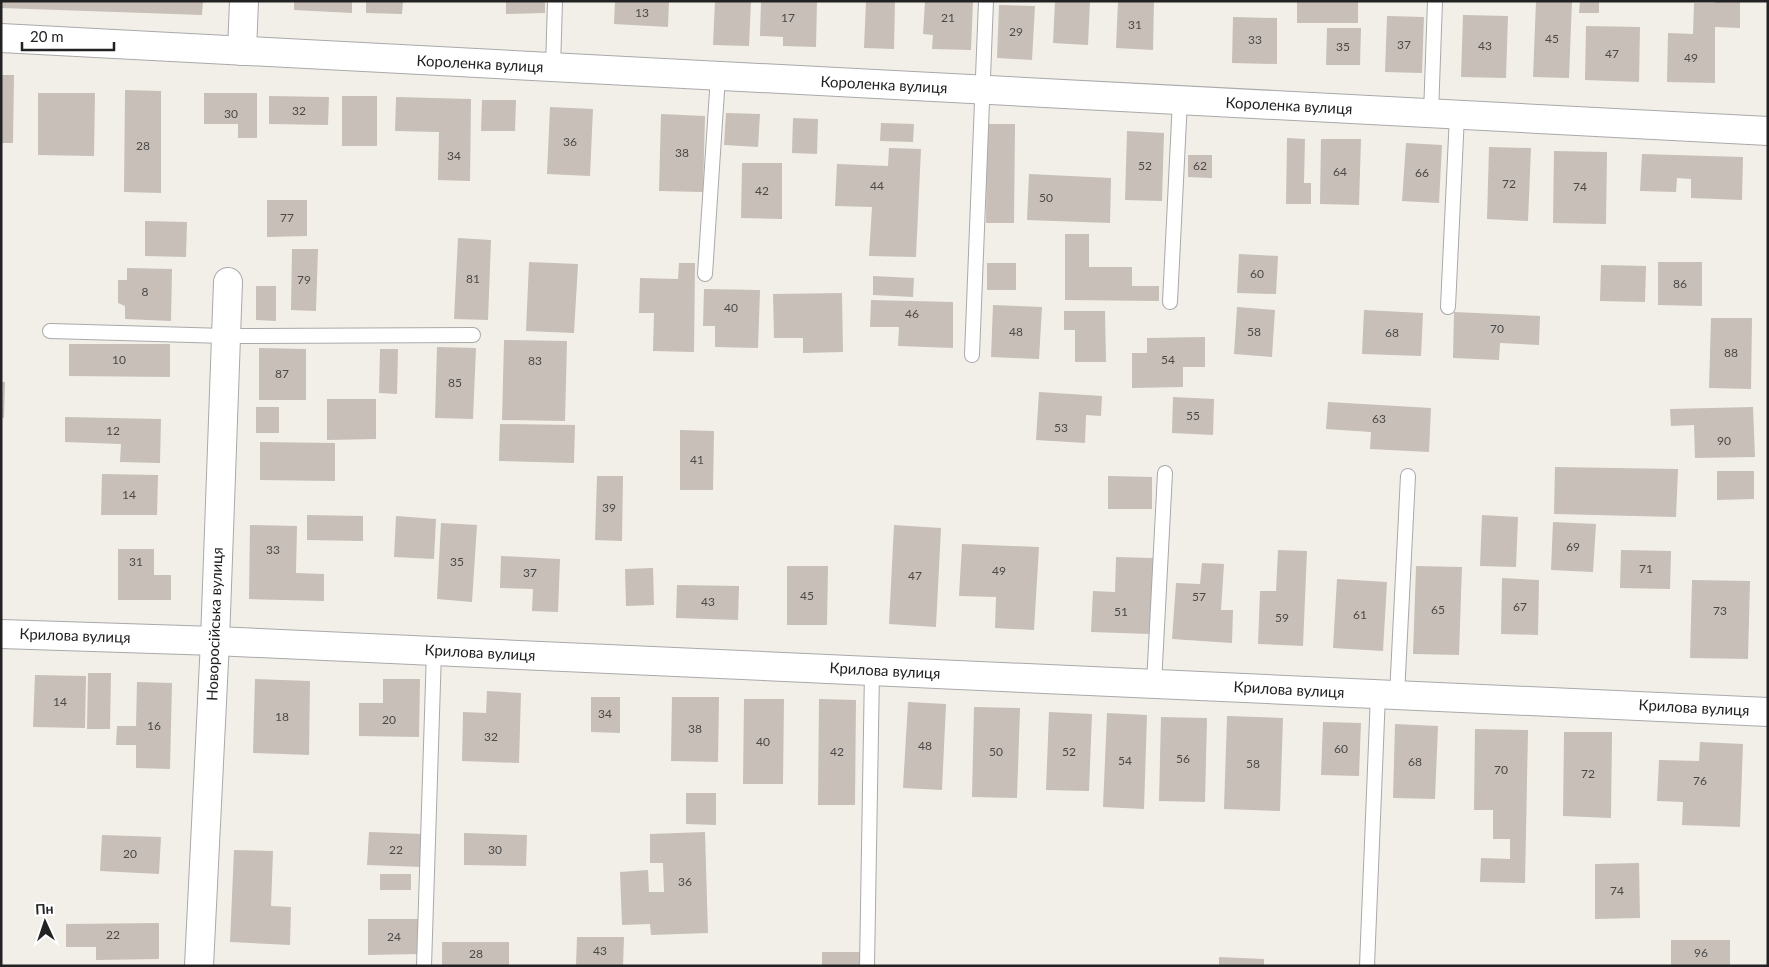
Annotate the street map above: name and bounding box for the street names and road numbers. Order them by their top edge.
street label: Короленка вулиця [416,51,544,75]
street label: Короленка вулиця [820,72,948,96]
street label: Короленка вулиця [1225,93,1353,117]
street label: Новоросійська вулиця [202,547,226,701]
street label: Крилова вулиця [19,624,131,646]
street label: Крилова вулиця [424,640,536,664]
street label: Крилова вулиця [829,658,941,682]
street label: Крилова вулиця [1233,677,1345,701]
street label: Крилова вулиця [1638,695,1750,719]

